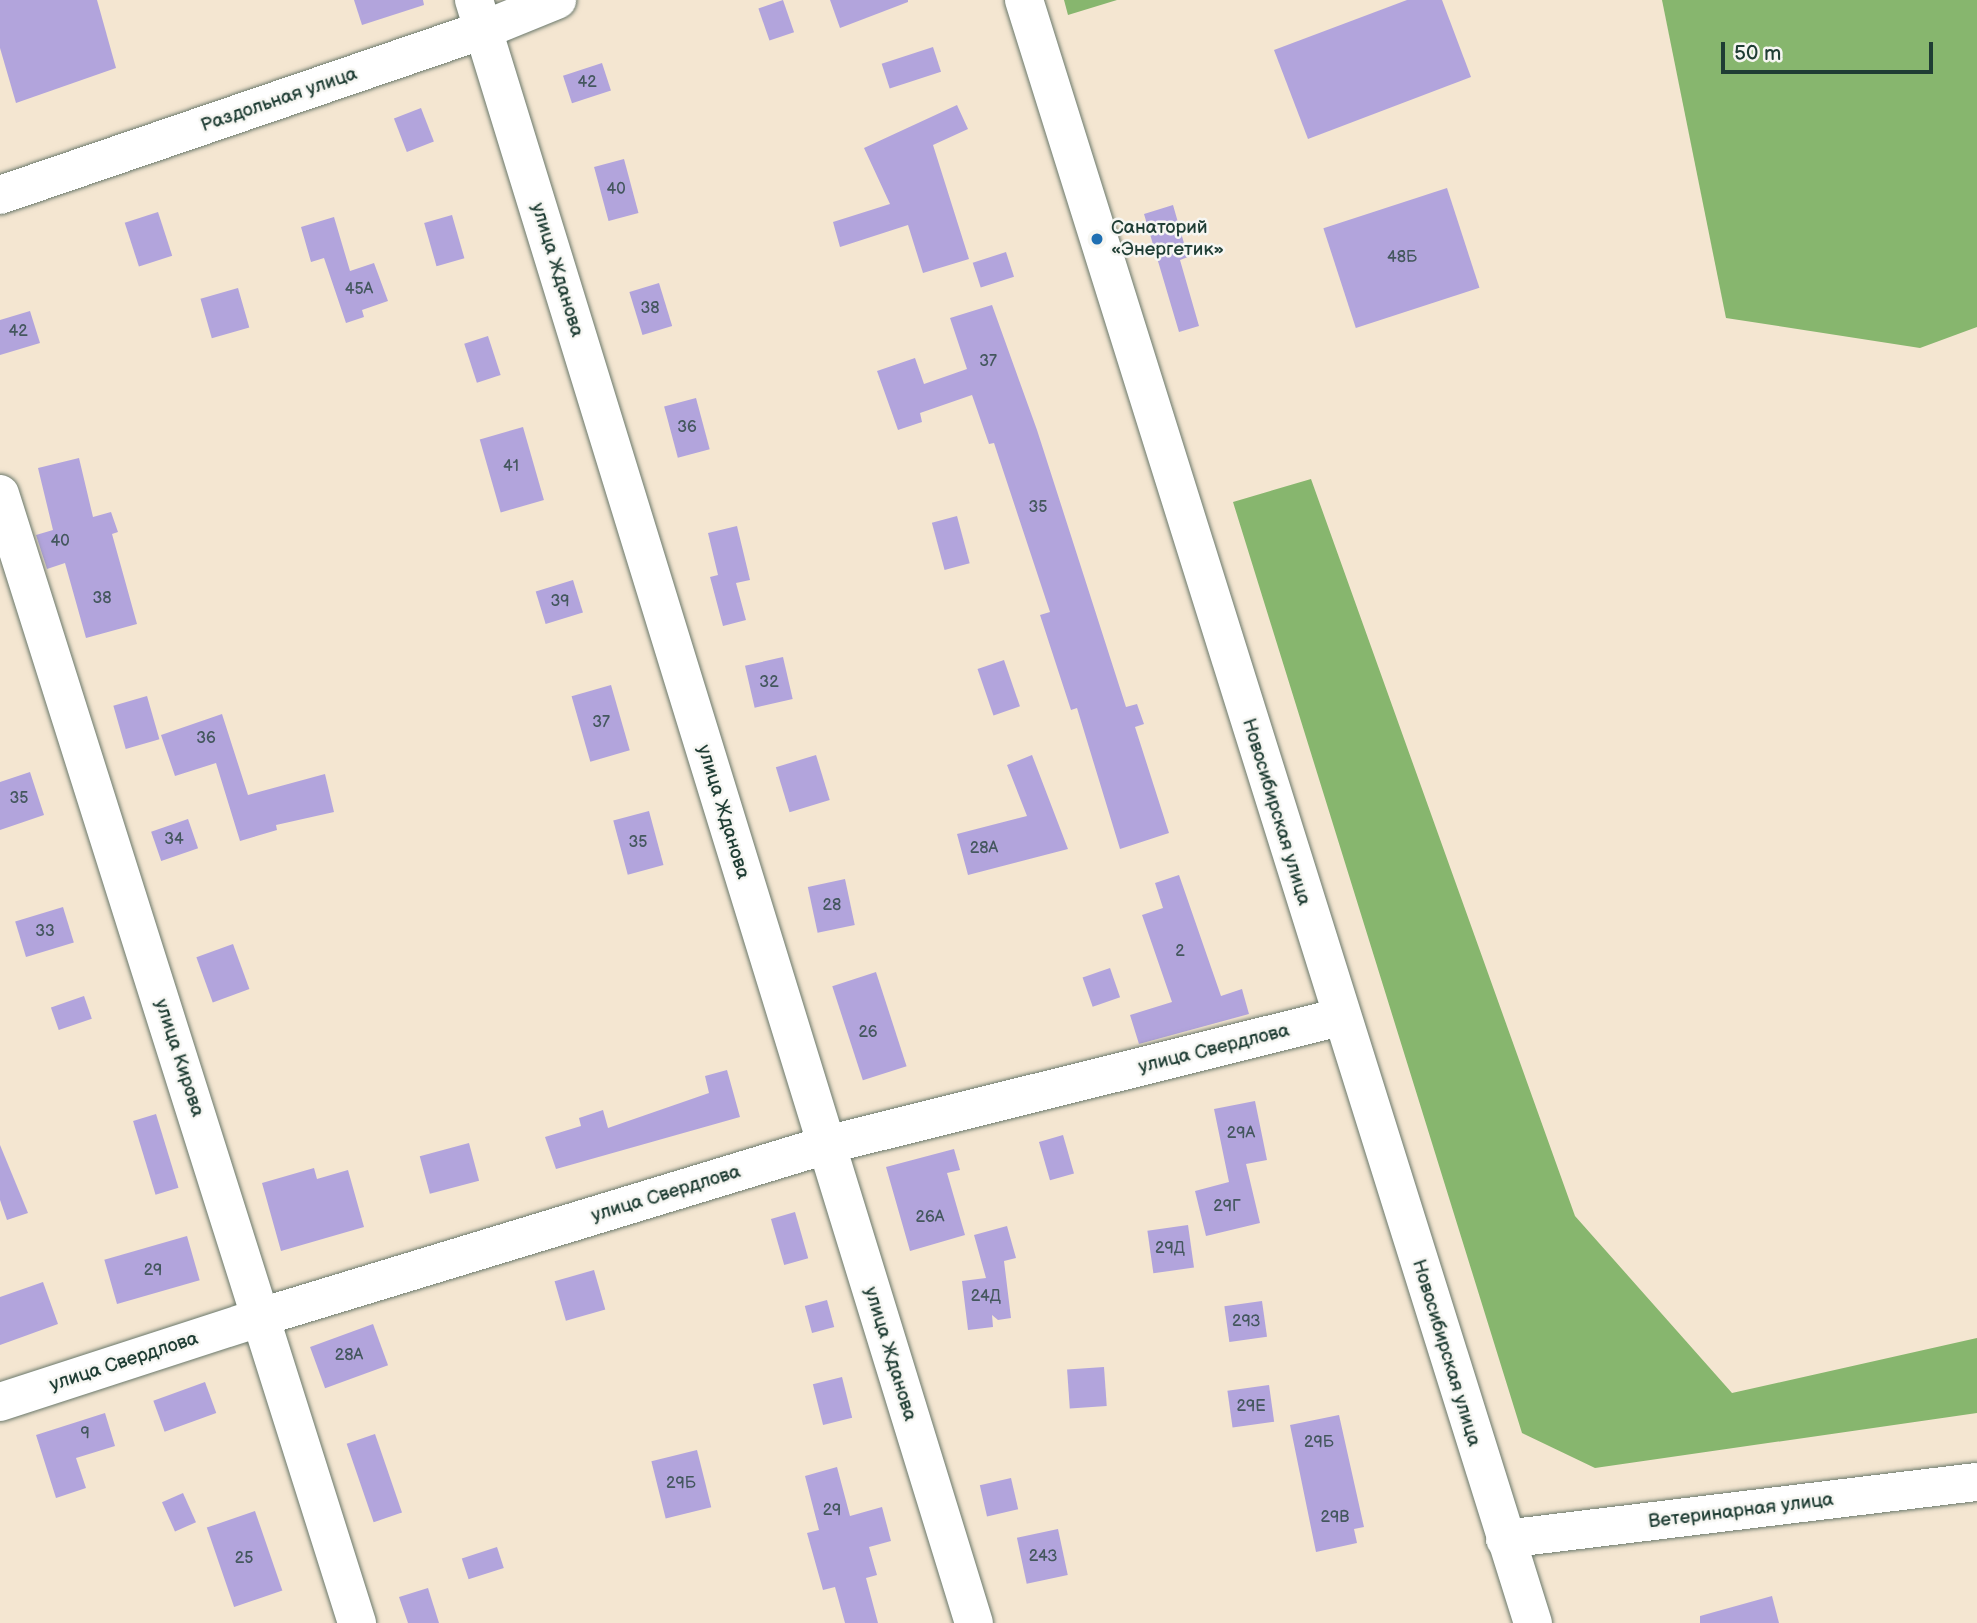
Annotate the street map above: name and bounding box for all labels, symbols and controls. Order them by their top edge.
scale bar [1725,28,1937,72]
text: 50 m [1734,41,1781,66]
street label: Раздольная улица [198,63,360,137]
house number: 42 [577,73,597,93]
house number: 40 [606,180,626,200]
street label: улица Жданова [526,200,588,340]
place label: Санаторий «Энергетик» [1111,217,1224,261]
marker: Санаторий «Энергетик» [1089,231,1105,247]
house number: 48Б [1387,248,1417,268]
house number: 45А [345,280,373,300]
house number: 38 [640,299,660,319]
house number: 42 [8,322,28,342]
house number: 37 [979,352,997,372]
house number: 36 [677,418,697,438]
house number: 41 [503,457,519,477]
house number: 35 [1028,498,1048,518]
house number: 40 [50,532,70,552]
house number: 38 [92,589,112,609]
house number: 39 [550,592,570,612]
house number: 32 [759,673,779,693]
house number: 37 [592,713,610,733]
street label: Новосибирская улица [1237,716,1315,908]
house number: 36 [196,729,216,749]
street label: улица Жданова [692,742,754,882]
house number: 35 [9,789,29,809]
house number: 34 [164,830,184,850]
house number: 35 [628,833,648,853]
house number: 28А [970,839,998,859]
house number: 28 [823,896,841,916]
house number: 33 [35,922,55,942]
house number: 2 [1175,942,1185,962]
street label: улица Кирова [149,996,209,1120]
street label: улица Свердлова [1136,1019,1292,1079]
house number: 26 [858,1023,878,1043]
house number: 29А [1227,1124,1255,1144]
street label: улица Свердлова [589,1160,743,1228]
house number: 29Г [1213,1197,1241,1217]
house number: 26А [916,1208,944,1228]
house number: 29Д [1155,1239,1185,1259]
street label: Новосибирская улица [1407,1257,1485,1449]
house number: 29 [144,1261,162,1281]
street label: улица Жданова [859,1284,921,1424]
house number: 24Д [971,1287,1001,1307]
house number: 29З [1232,1312,1260,1332]
street label: улица Свердлова [47,1327,201,1397]
house number: 28А [335,1346,363,1366]
house number: 29Е [1236,1397,1266,1417]
house number: 9 [80,1424,90,1444]
house number: 29Б [1304,1433,1334,1453]
house number: 29Б [666,1474,696,1494]
street label: Ветеринарная улица [1647,1488,1835,1534]
house number: 29 [823,1501,841,1521]
house number: 29В [1321,1508,1349,1528]
house number: 24З [1029,1547,1057,1567]
house number: 25 [235,1549,253,1569]

